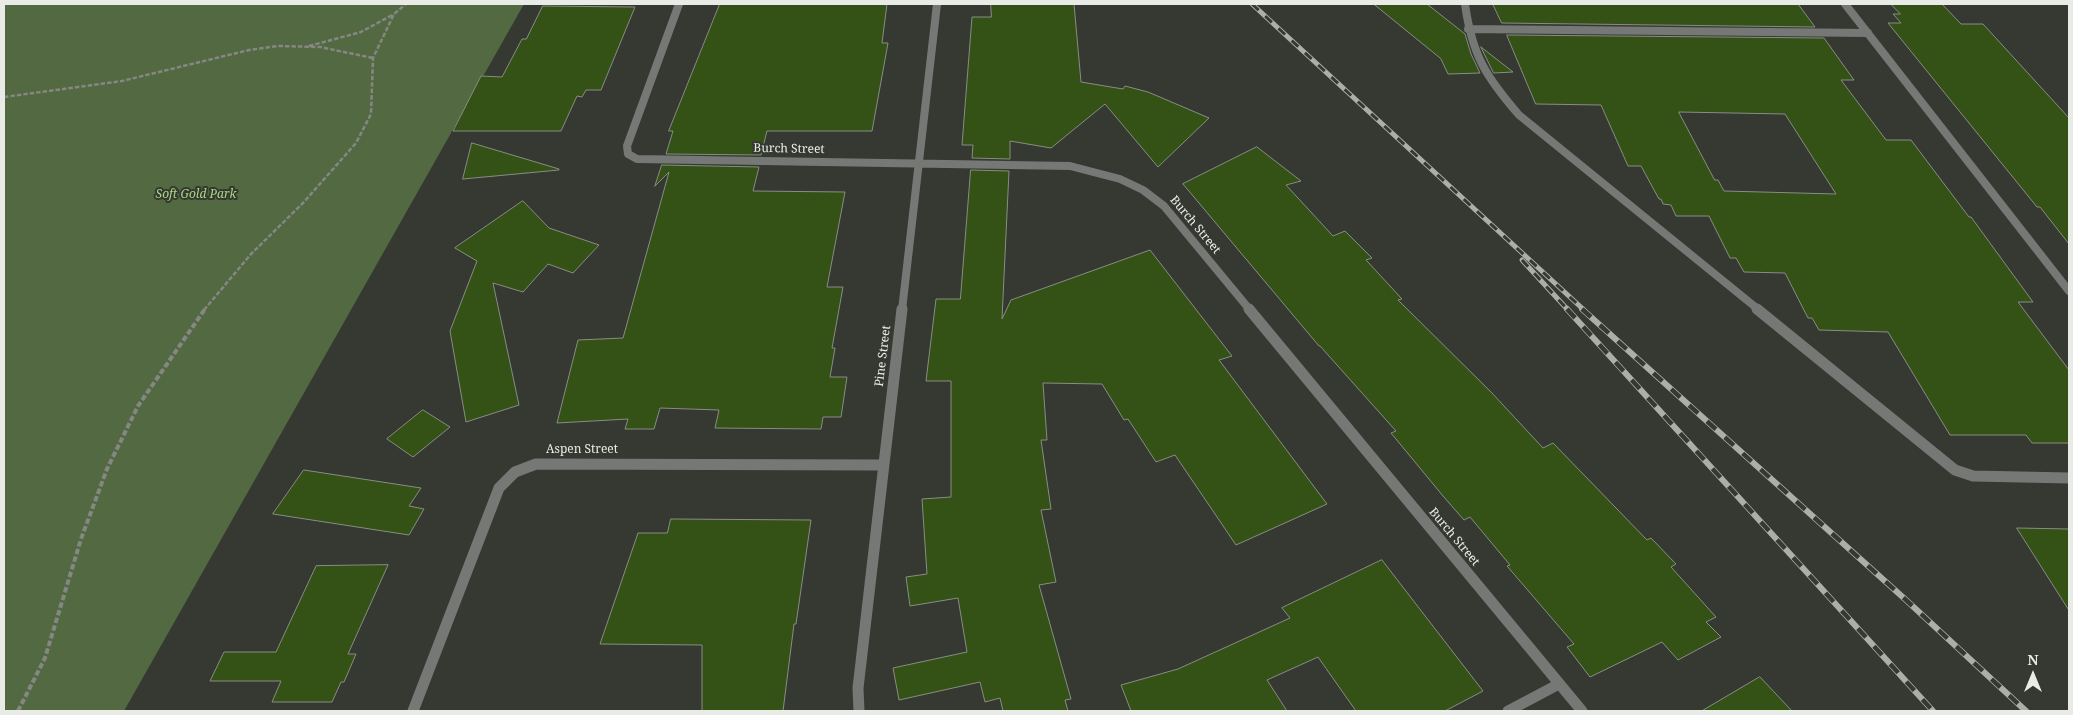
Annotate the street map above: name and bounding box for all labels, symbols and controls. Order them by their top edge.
street label: Burch Street [753,141,825,157]
park label: Soft Gold Park [156,188,236,202]
street label: Burch Street [1167,193,1223,257]
street label: Pine Street [872,324,894,388]
street label: Aspen Street [546,443,618,457]
street label: Burch Street [1426,505,1482,569]
north arrow [2008,650,2058,700]
text: N [2027,650,2039,669]

